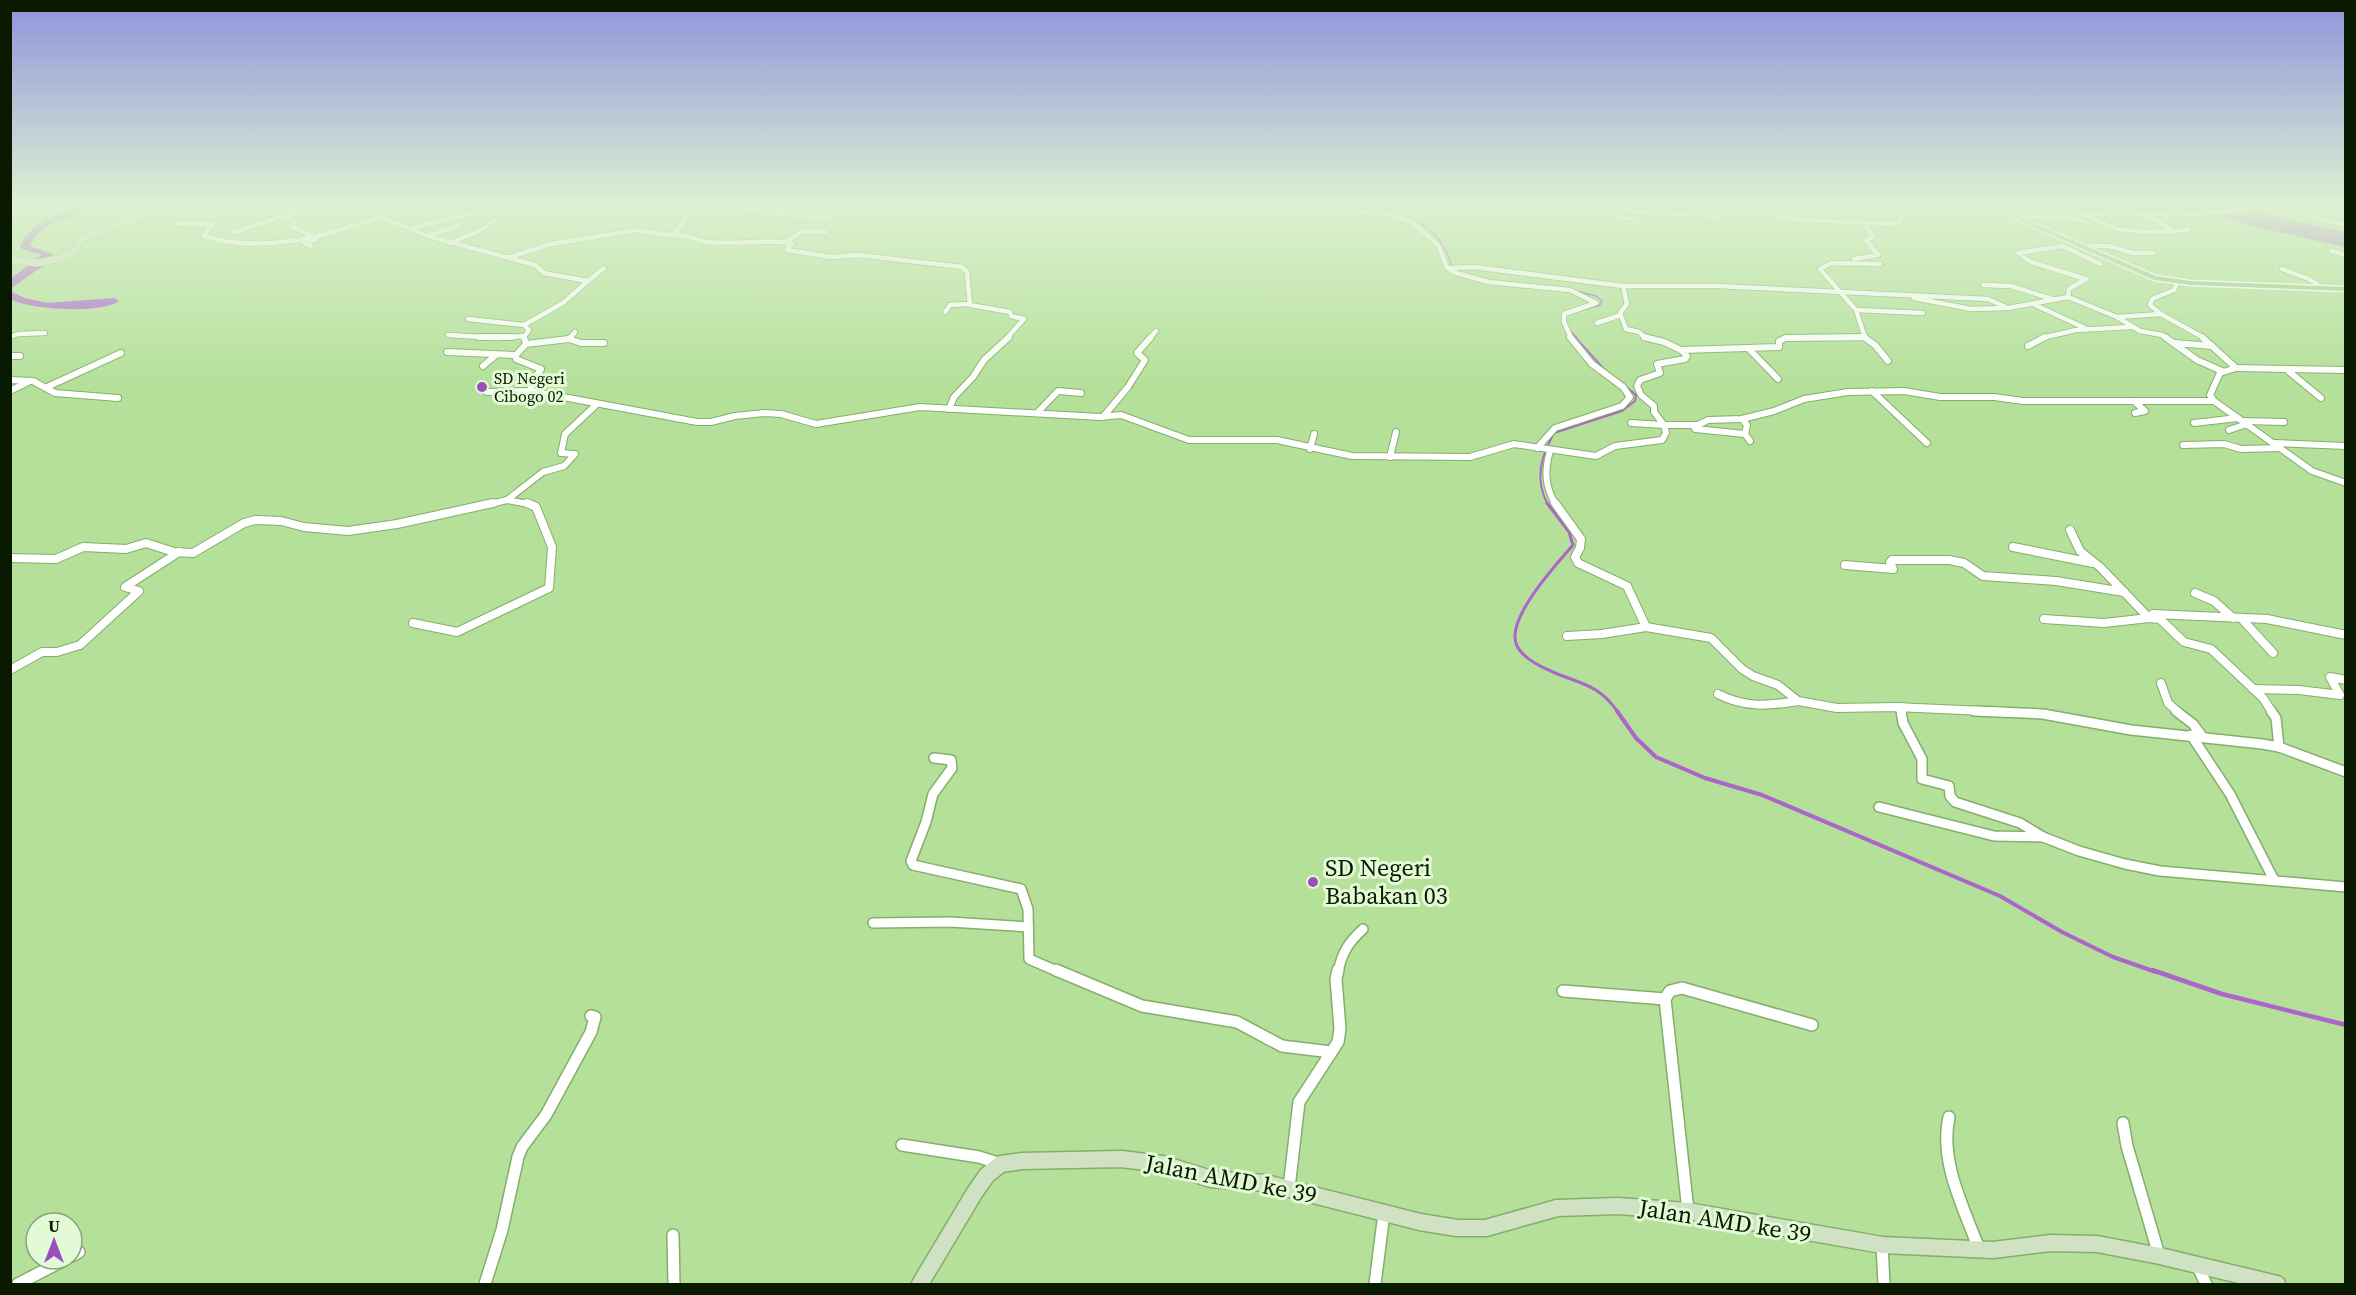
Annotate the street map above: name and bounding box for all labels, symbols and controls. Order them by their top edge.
place label: SD Negeri Cibogo 02 [494,367,565,407]
marker: SD Negeri Cibogo 02 [475,380,489,394]
place label: SD Negeri Babakan 03 [1325,851,1448,912]
marker: SD Negeri Babakan 03 [1306,875,1320,889]
street label: Jalan AMD ke 39 [1141,1146,1320,1211]
street label: Jalan AMD ke 39 [1635,1190,1814,1250]
north arrow [24,1211,84,1271]
text: U [48,1215,60,1237]

